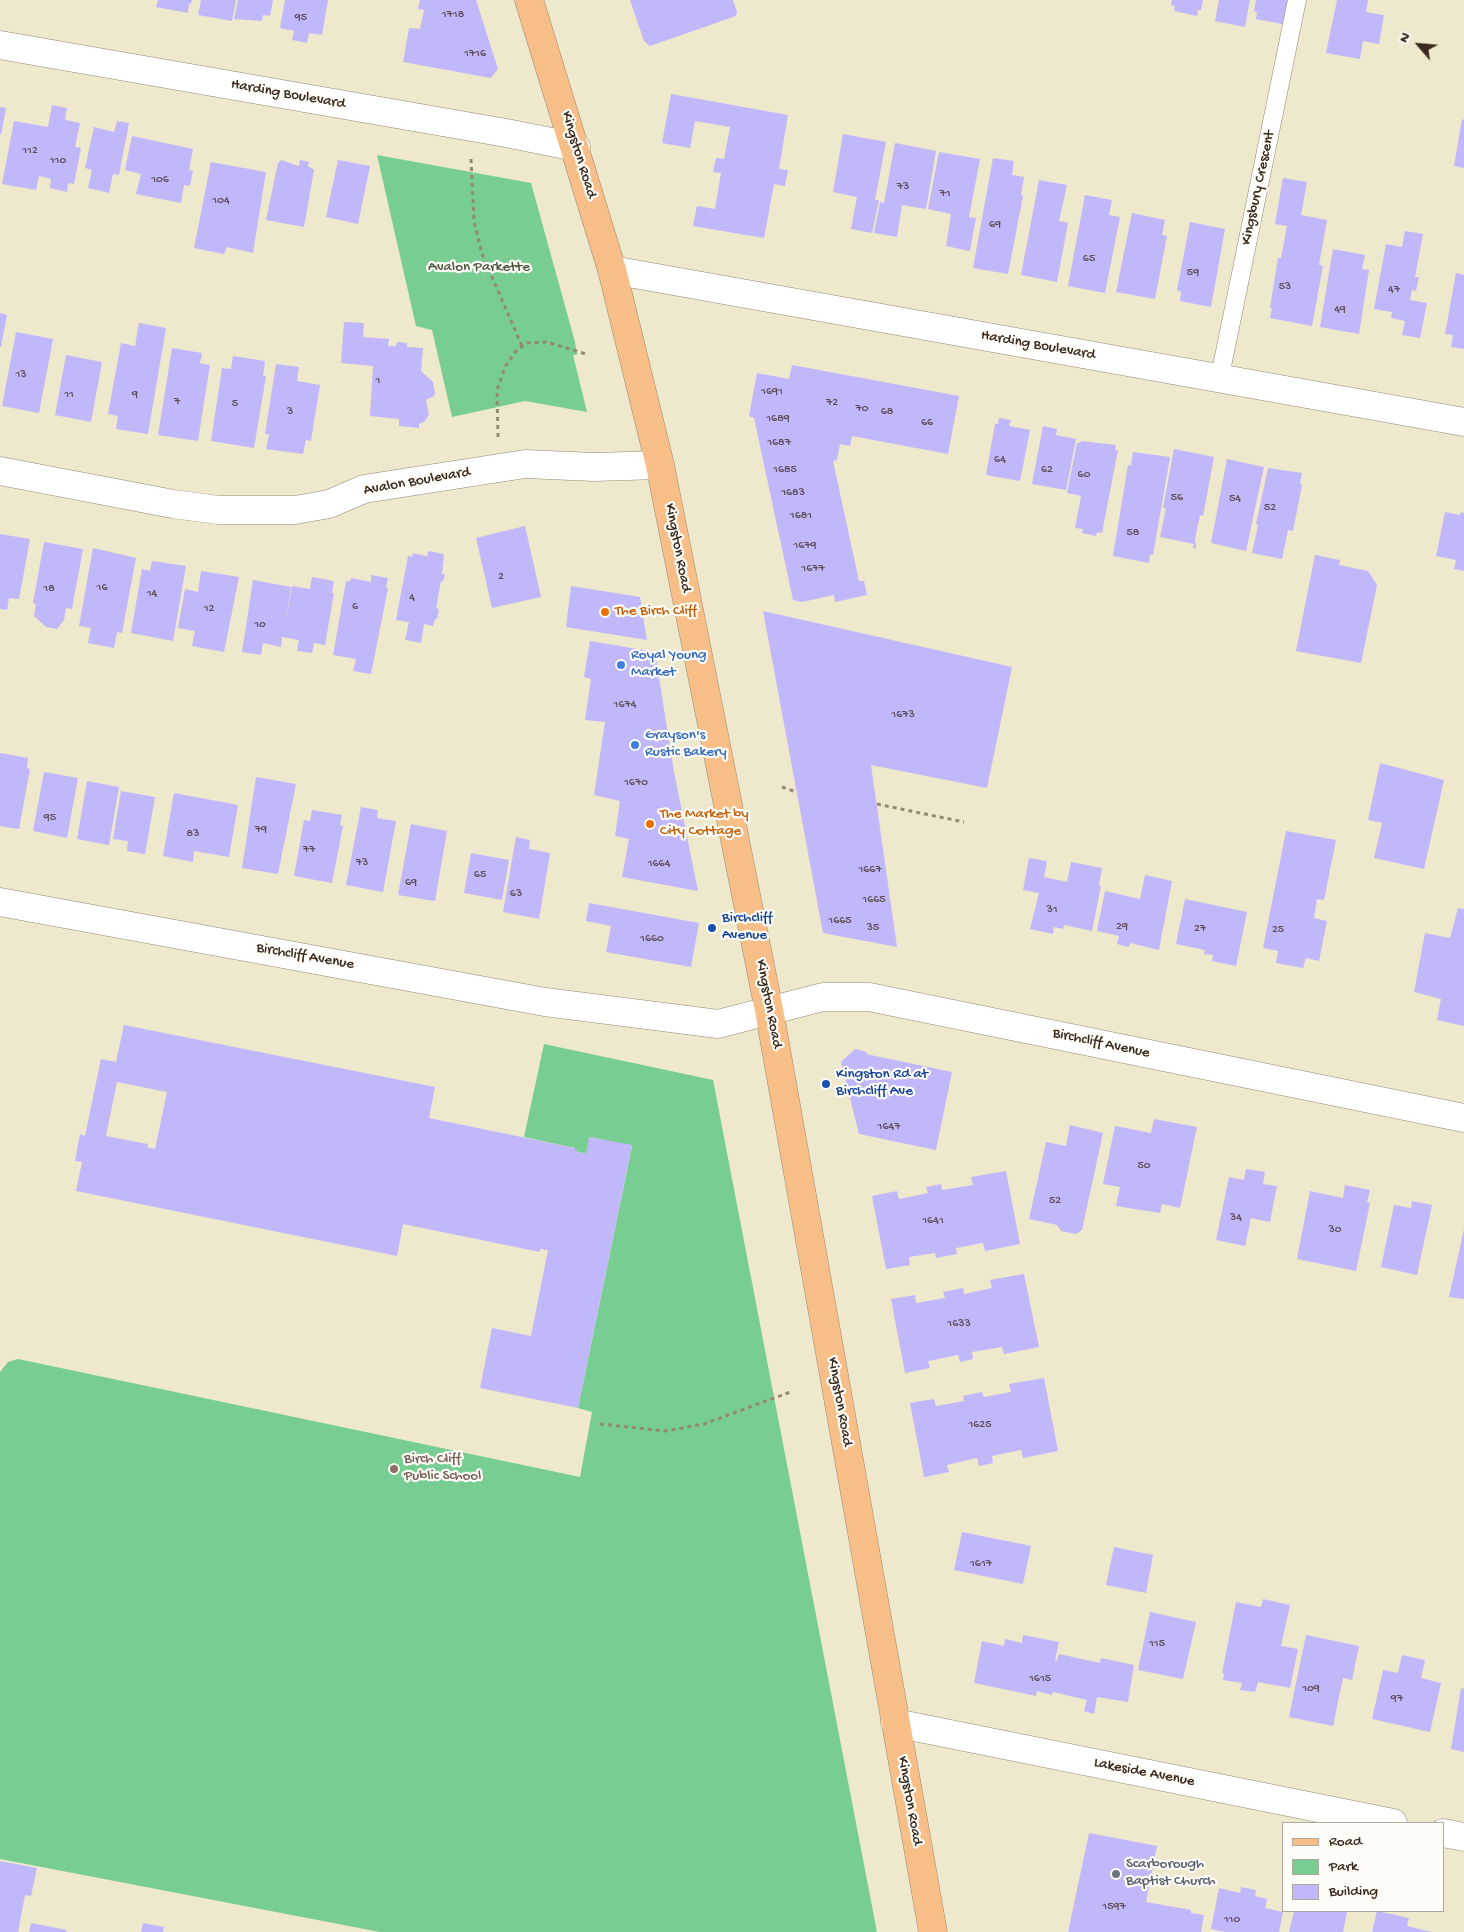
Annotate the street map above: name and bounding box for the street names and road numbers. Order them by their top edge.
street label: Harding Boulevard [229,76,347,114]
street label: Kingston Road [556,109,600,201]
street label: Kingsbury Crescent [1238,129,1280,247]
street label: Harding Boulevard [979,327,1097,365]
street label: Avalon Boulevard [362,464,472,500]
street label: Kingston Road [660,502,694,594]
street label: Birchcliff Avenue [255,940,355,974]
street label: Kingston Road [751,958,785,1050]
street label: Birchcliff Avenue [1051,1025,1151,1063]
street label: Kingston Road [822,1356,856,1448]
street label: Lakeside Avenue [1092,1754,1196,1792]
street label: Kingston Road [892,1755,926,1847]

